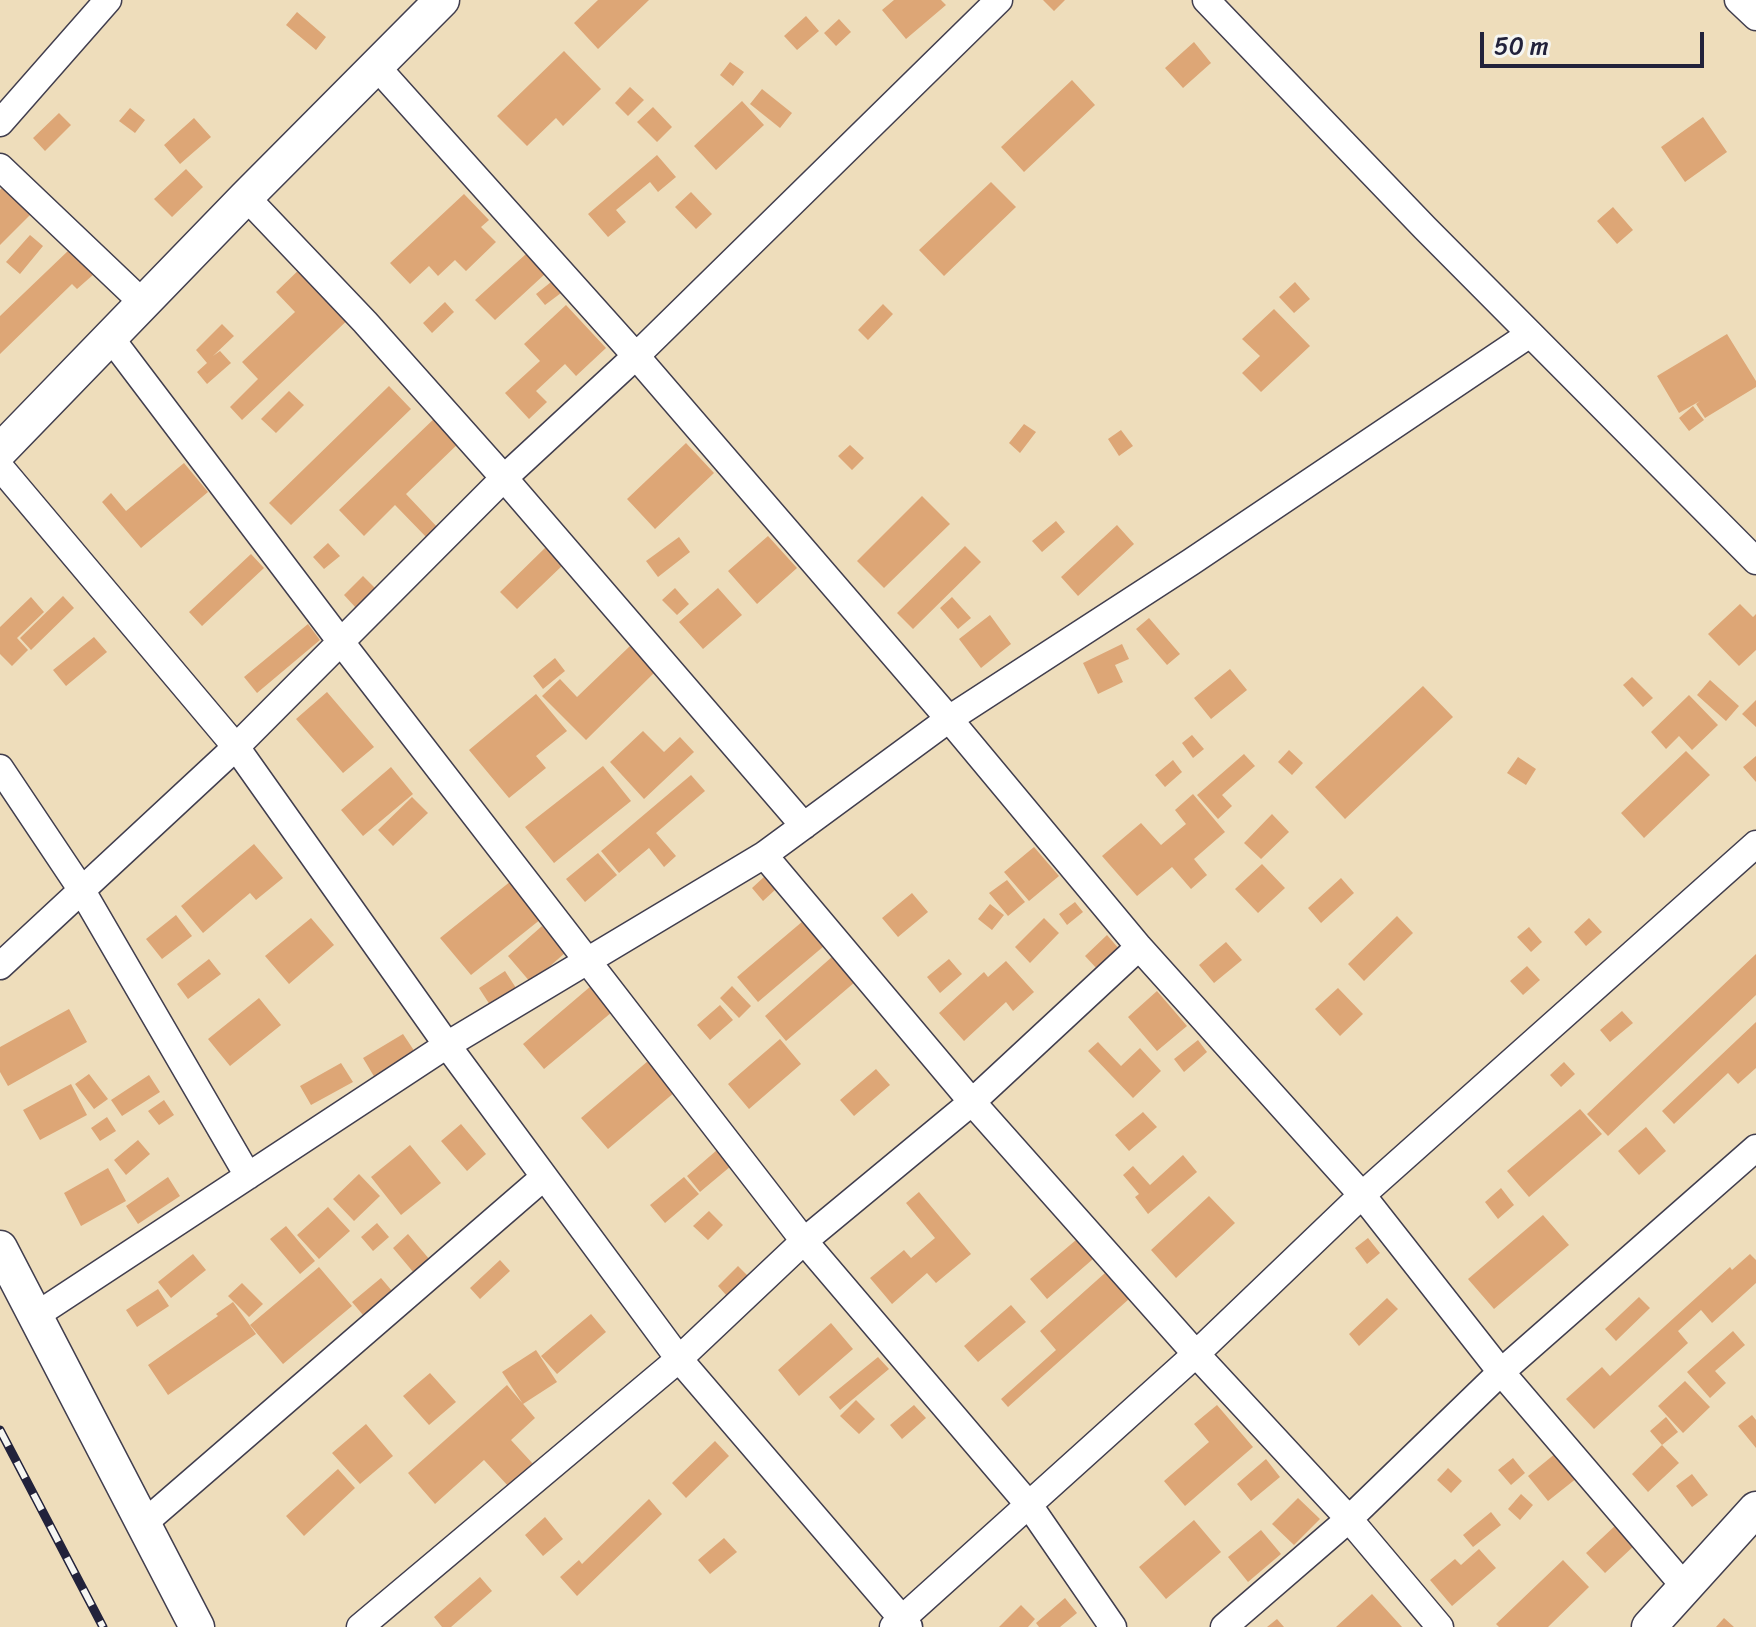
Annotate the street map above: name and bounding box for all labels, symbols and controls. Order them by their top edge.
scale bar [1484,16,1708,66]
text: 50 m [1494,25,1549,67]

